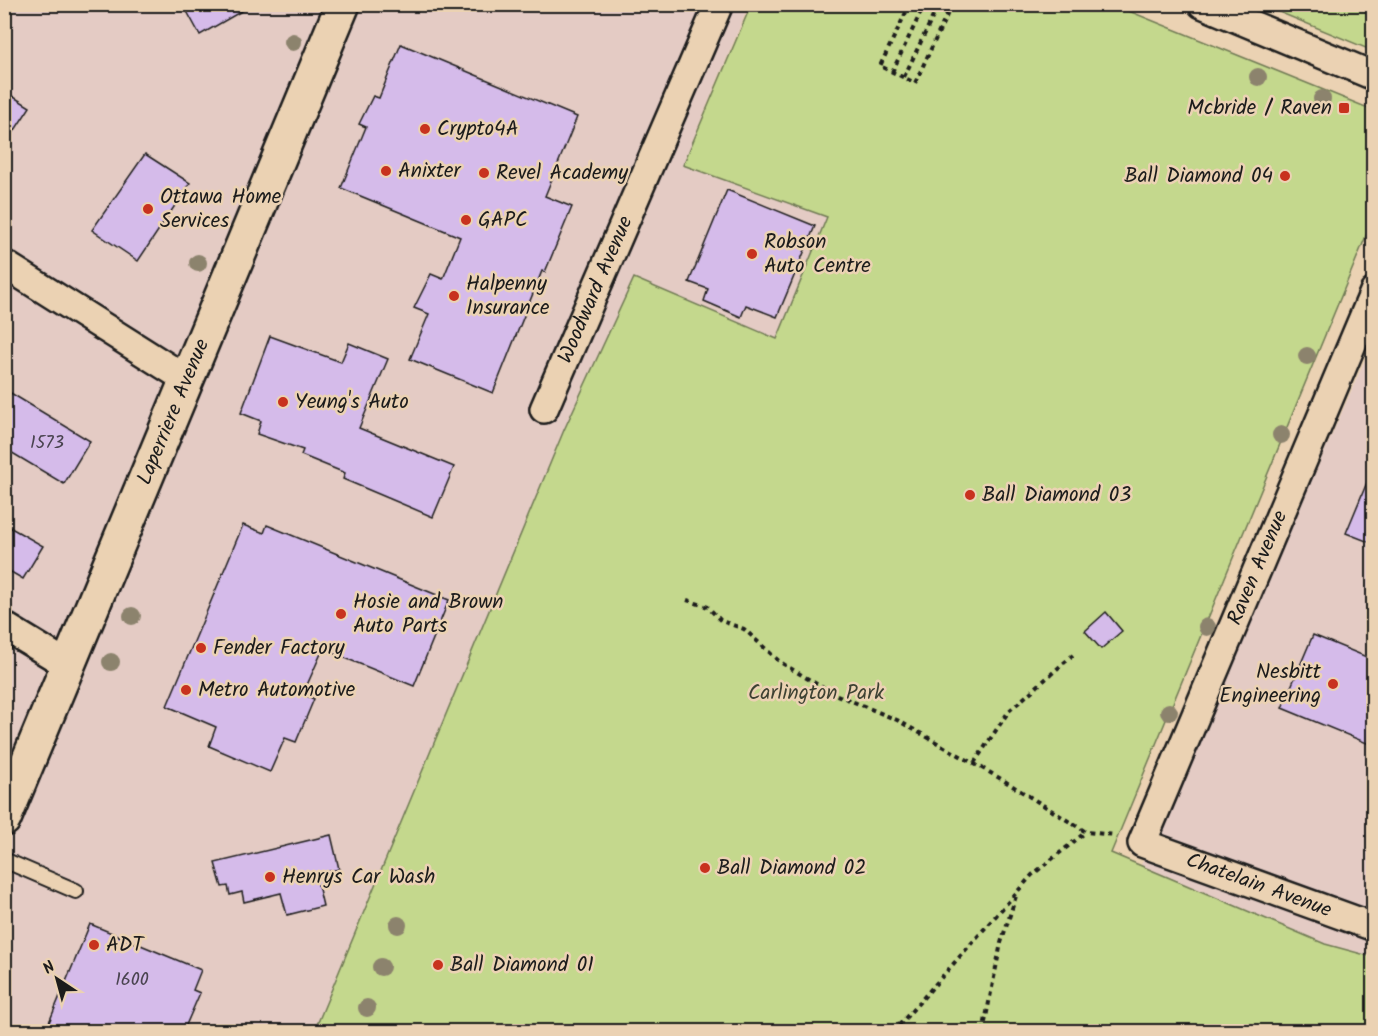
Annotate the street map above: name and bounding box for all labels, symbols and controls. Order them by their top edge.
place label: Mcbride / Raven [1187,92,1332,125]
marker: Mcbride / Raven [1337,101,1351,115]
place label: Crypto4A [437,113,518,146]
marker: Crypto4A [418,122,432,136]
place label: Anixter [398,155,462,188]
place label: Revel Academy [496,157,628,190]
place label: Ball Diamond 04 [1124,160,1273,193]
marker: Anixter [379,164,393,178]
marker: Revel Academy [477,166,491,180]
marker: Ball Diamond 04 [1278,169,1292,183]
place label: Ottawa Home Services [160,181,282,238]
marker: Ottawa Home Services [141,202,155,216]
place label: GAPC [478,204,528,237]
street label: Woodward Avenue [549,210,642,369]
marker: GAPC [459,213,473,227]
place label: Robson Auto Centre [764,226,871,283]
marker: Robson Auto Centre [745,247,759,261]
place label: Halpenny Insurance [466,268,550,325]
marker: Halpenny Insurance [447,289,461,303]
street label: Laperriere Avenue [128,333,219,490]
place label: Yeung's Auto [295,386,409,419]
marker: Yeung's Auto [276,395,290,409]
house number: 1573 [30,429,64,458]
place label: Ball Diamond 03 [982,479,1131,512]
marker: Ball Diamond 03 [963,488,977,502]
street label: Raven Avenue [1219,505,1297,631]
place label: Hosie and Brown Auto Parts [353,586,504,643]
marker: Hosie and Brown Auto Parts [334,607,348,621]
place label: Fender Factory [213,632,345,665]
marker: Fender Factory [194,641,208,655]
place label: Nesbitt Engineering [1219,656,1322,713]
place label: Metro Automotive [198,674,356,707]
park label: Carlington Park [748,677,884,710]
marker: Nesbitt Engineering [1326,677,1340,691]
marker: Metro Automotive [179,683,193,697]
street label: Chatelain Avenue [1181,844,1337,927]
place label: Ball Diamond 02 [717,852,866,885]
place label: Henrys Car Wash [282,861,435,894]
marker: Ball Diamond 02 [698,861,712,875]
marker: Henrys Car Wash [263,870,277,884]
place label: ADT [106,929,145,962]
marker: ADT [87,938,101,952]
north arrow [27,949,87,1009]
place label: Ball Diamond 01 [450,949,594,982]
text: N [38,955,61,981]
marker: Ball Diamond 01 [431,958,445,972]
house number: 1600 [115,966,149,995]

